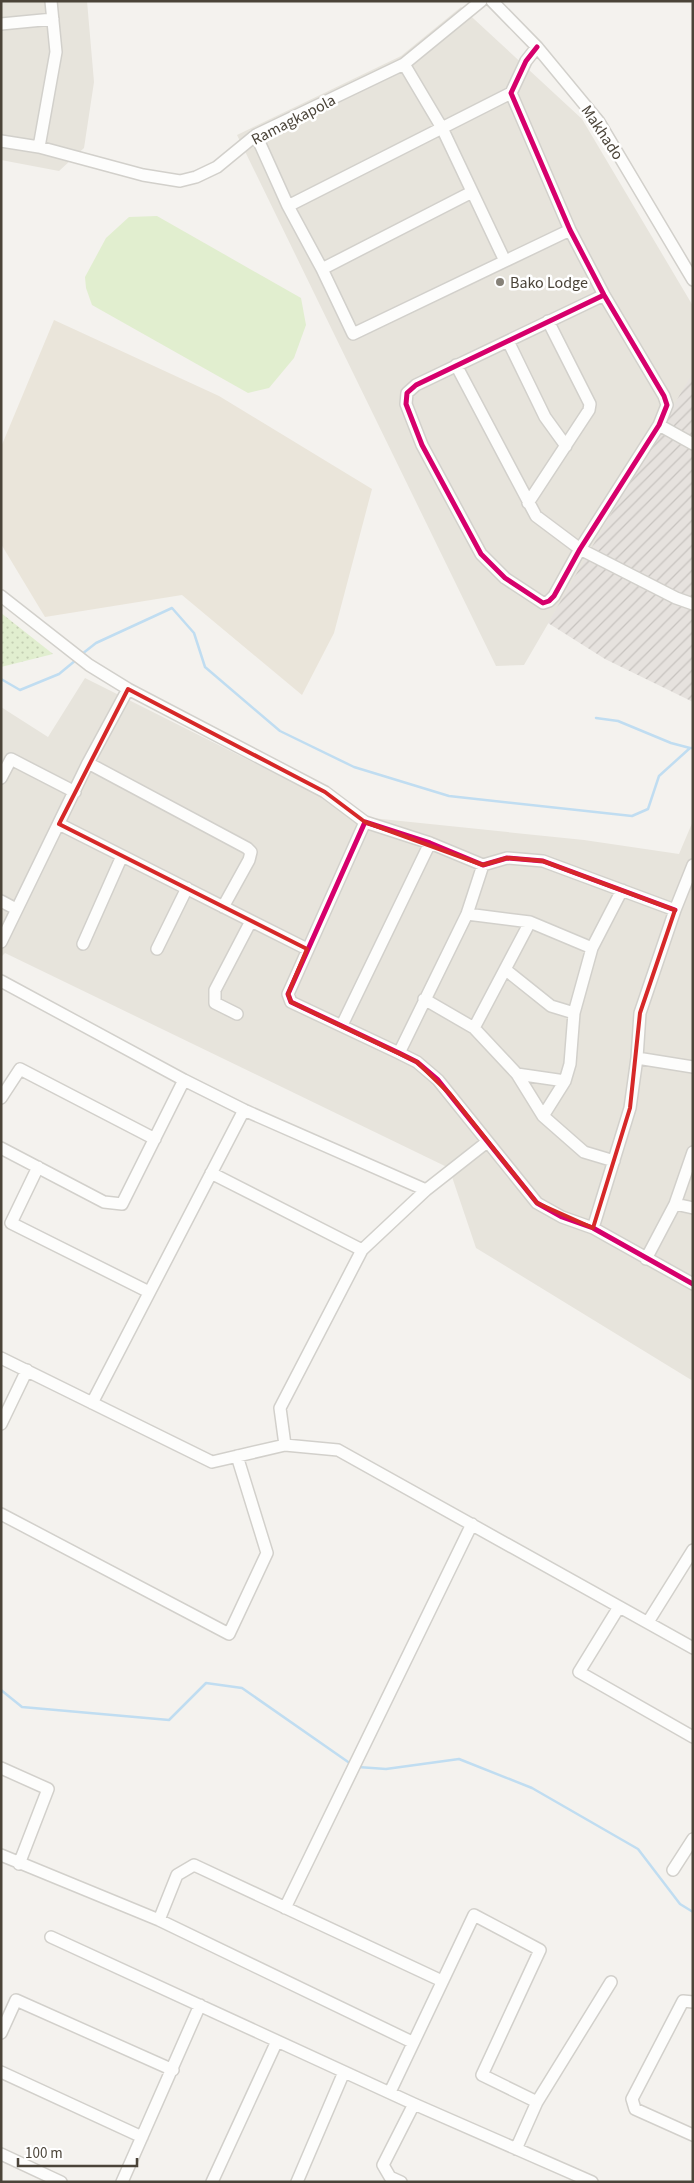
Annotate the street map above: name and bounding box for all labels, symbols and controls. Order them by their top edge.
street label: Ramagkapola [247,89,339,151]
street label: Makhado [576,101,629,164]
place label: Bako Lodge [510,272,588,294]
marker: Bako Lodge [494,276,506,288]
scale bar [18,2136,136,2168]
text: 100 m [25,2143,63,2164]

